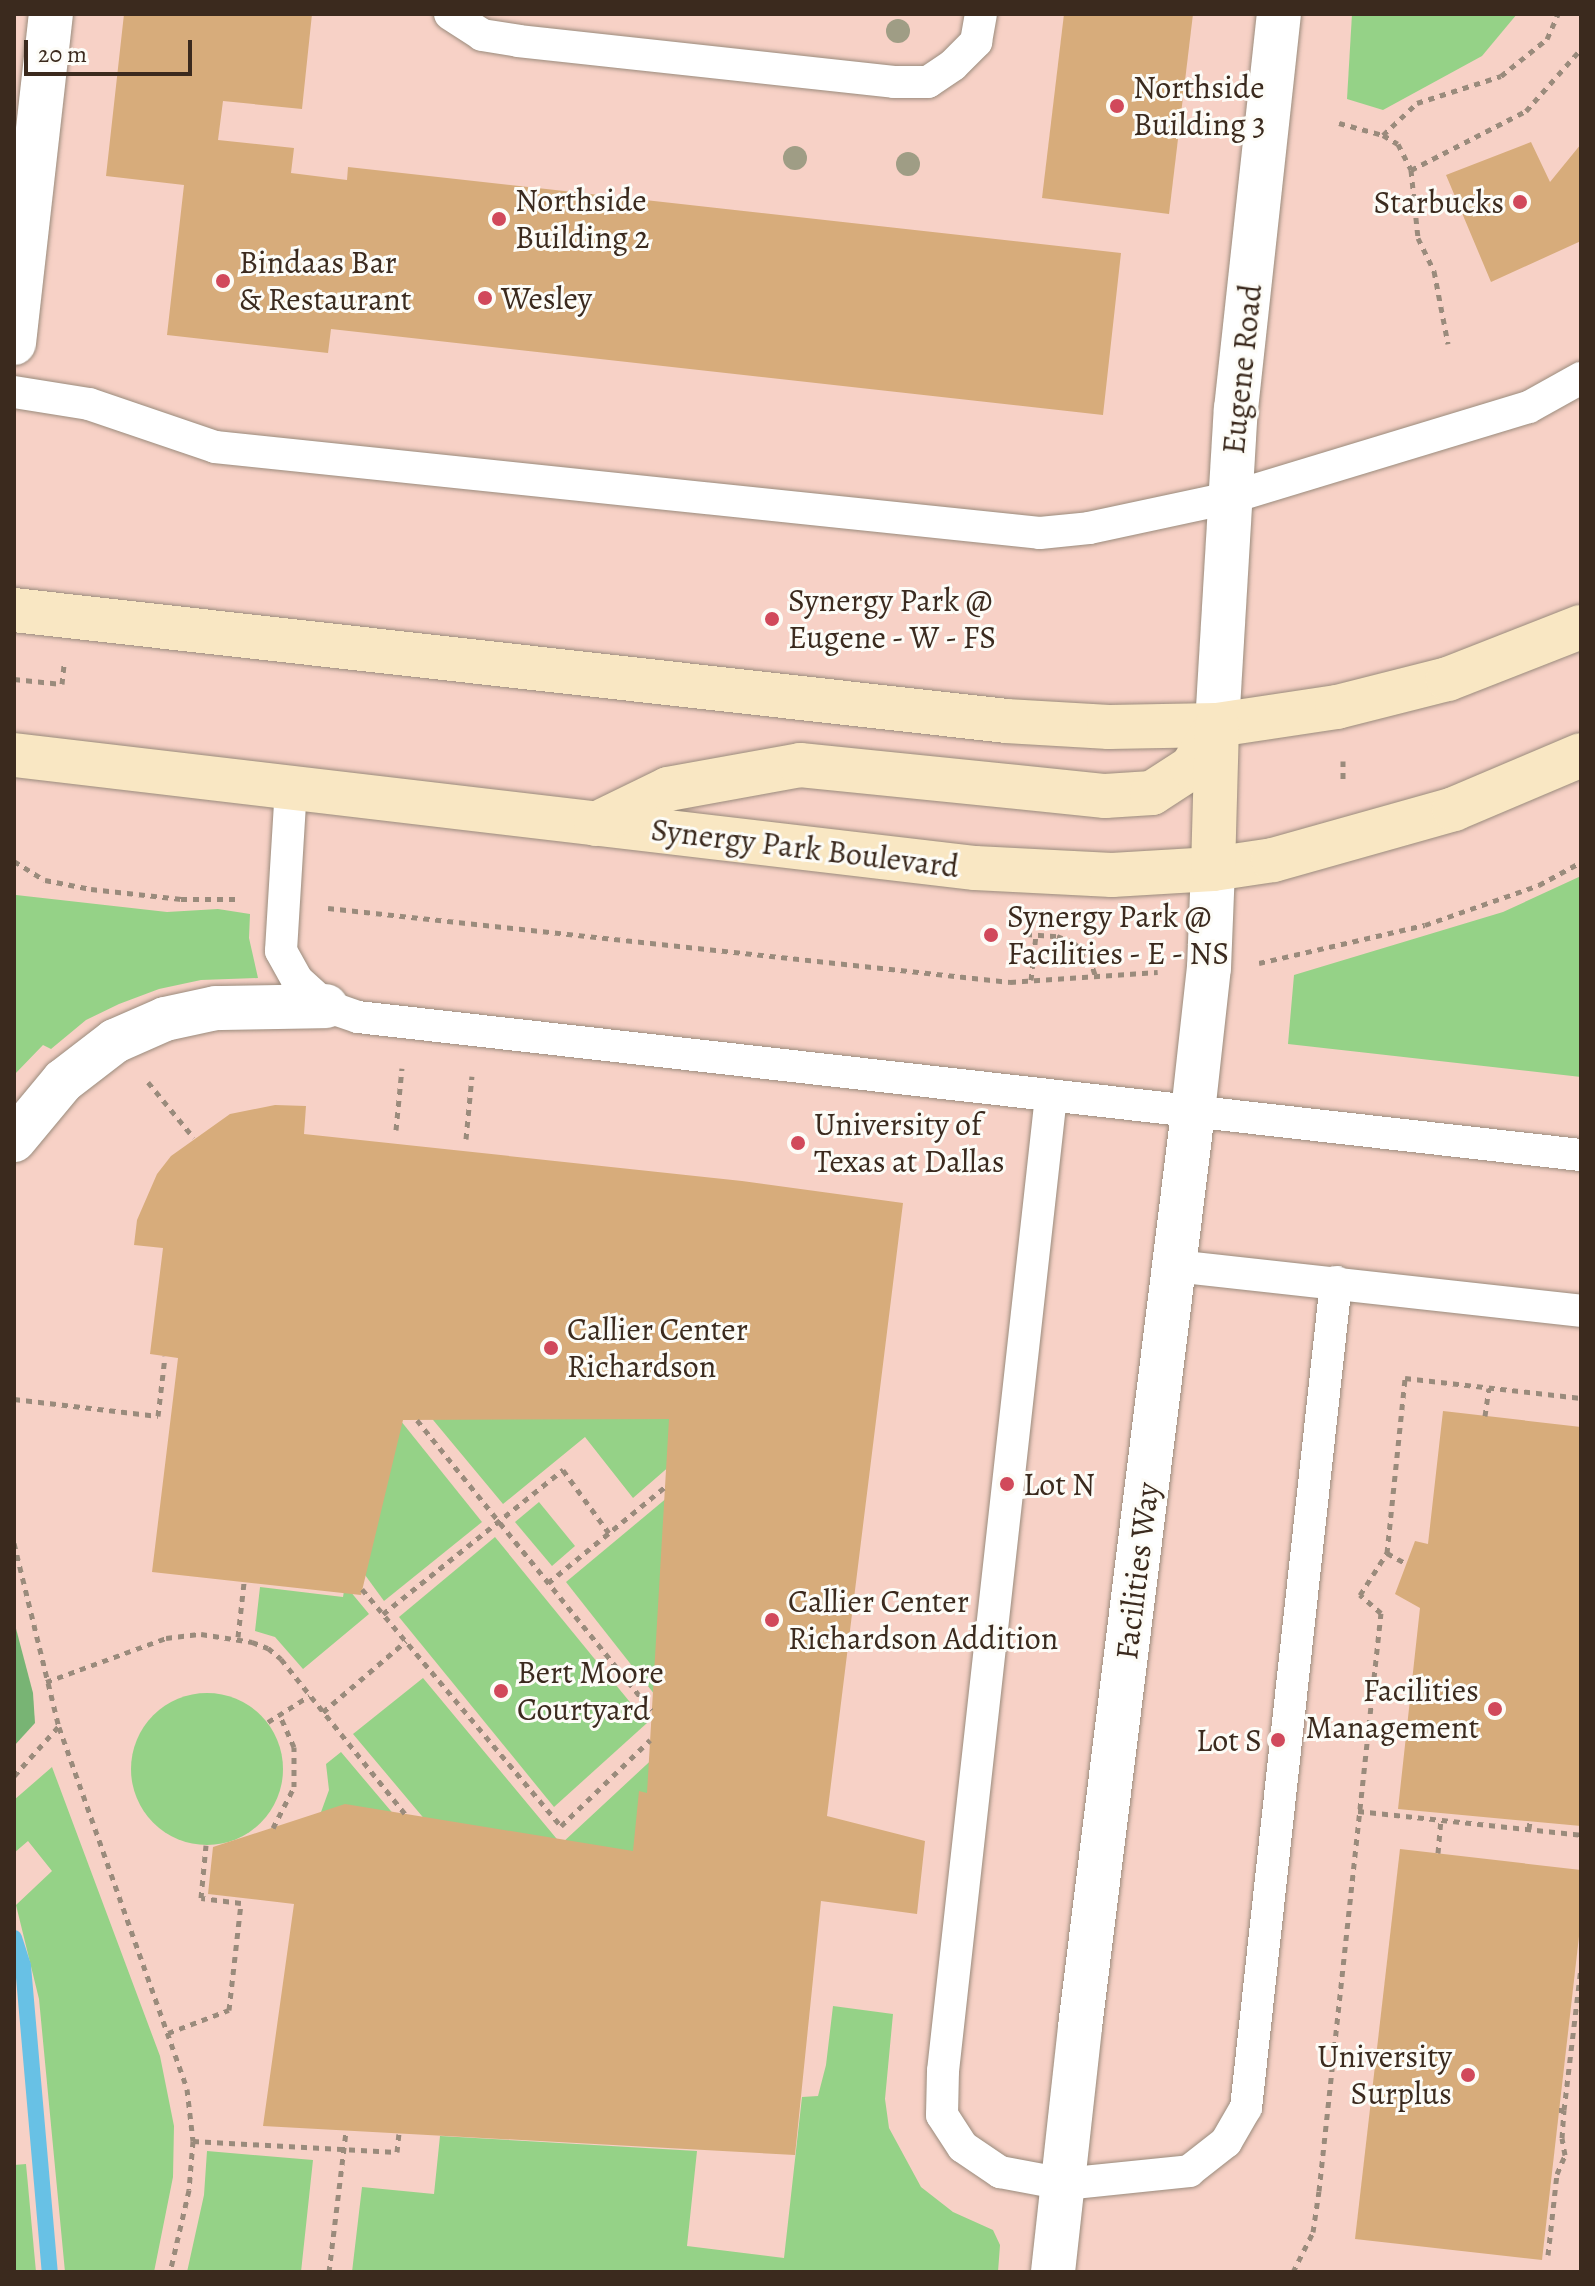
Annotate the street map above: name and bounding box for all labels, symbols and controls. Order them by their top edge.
scale bar [28,24,196,74]
text: 20 m [38,38,87,70]
place label: Northside Building 3 [1133,69,1266,144]
marker: Northside Building 3 [1108,97,1126,115]
place label: Northside Building 2 [515,182,650,257]
place label: Starbucks [1373,183,1504,221]
marker: Starbucks [1511,193,1529,211]
marker: Northside Building 2 [490,210,508,228]
place label: Bindaas Bar & Restaurant [239,244,411,319]
marker: Bindaas Bar & Restaurant [214,272,232,290]
place label: Wesley [501,279,592,317]
street label: Eugene Road [1214,282,1270,456]
marker: Wesley [476,289,494,307]
place label: Synergy Park @ Eugene - W - FS [788,582,999,657]
marker: Synergy Park @ Eugene - W - FS [763,610,781,628]
street label: Synergy Park Boulevard [649,810,961,886]
place label: Synergy Park @ Facilities - E - NS [1007,898,1232,973]
marker: Synergy Park @ Facilities - E - NS [982,926,1000,944]
place label: University of Texas at Dallas [814,1106,1005,1181]
marker: University of Texas at Dallas [789,1134,807,1152]
place label: Callier Center Richardson [567,1311,748,1386]
marker: Callier Center Richardson [542,1339,560,1357]
place label: Lot N [1023,1465,1095,1503]
marker: Lot N [998,1475,1016,1493]
street label: Facilities Way [1107,1480,1167,1662]
place label: Callier Center Richardson Addition [788,1583,1058,1658]
marker: Callier Center Richardson Addition [763,1611,781,1629]
place label: Bert Moore Courtyard [517,1654,664,1729]
place label: Facilities Management [1305,1672,1479,1747]
marker: Bert Moore Courtyard [492,1682,510,1700]
marker: Facilities Management [1486,1700,1504,1718]
place label: Lot S [1196,1721,1262,1759]
marker: Lot S [1269,1731,1287,1749]
place label: University Surplus [1317,2038,1452,2113]
marker: University Surplus [1459,2066,1477,2084]

